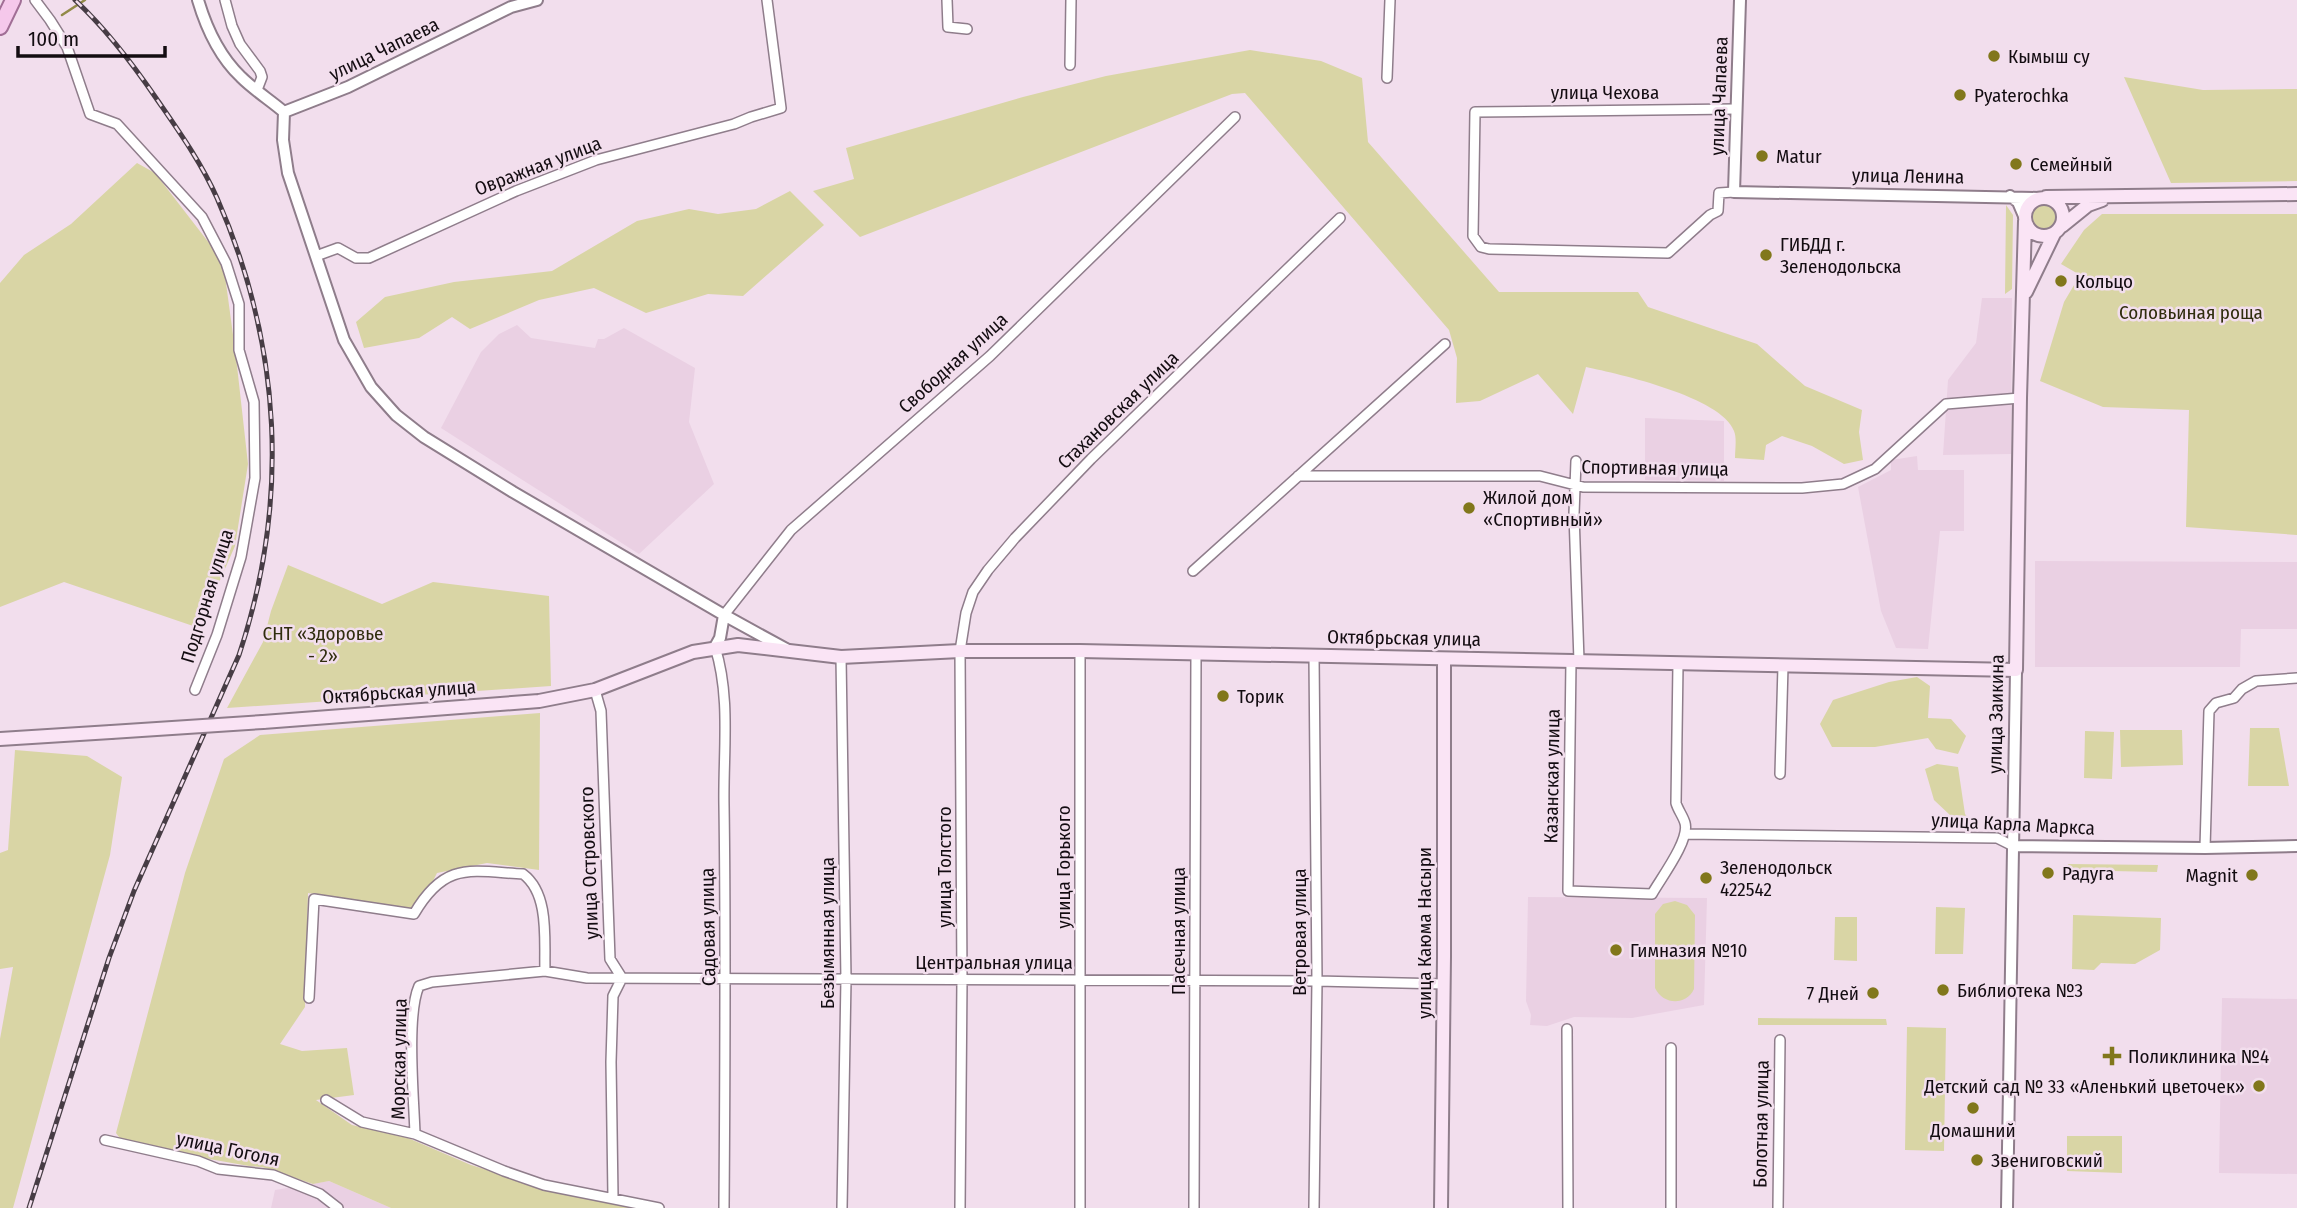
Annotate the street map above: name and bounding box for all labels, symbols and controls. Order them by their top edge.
street label: улица Чапаева [325,13,443,85]
scale bar [18,14,164,58]
text: 100 m [28,26,79,52]
street label: улица Чапаева [1705,36,1733,156]
place label: Кымыш су [2008,45,2090,68]
marker: Кымыш су [1986,48,2002,64]
street label: улица Чехова [1551,81,1659,104]
place label: Pyaterochka [1974,84,2069,107]
marker: Pyaterochka [1952,87,1968,103]
street label: Овражная улица [471,131,605,201]
place label: Matur [1776,145,1822,168]
marker: Matur [1754,148,1770,164]
place label: Семейный [2030,153,2113,176]
marker: Семейный [2008,156,2024,172]
street label: улица Ленина [1852,164,1964,188]
place label: ГИБДД г. Зеленодольска [1780,233,1901,278]
marker: ГИБДД г. Зеленодольска [1758,247,1774,263]
place label: Кольцо [2075,270,2133,293]
marker: Кольцо [2053,273,2069,289]
park label: Соловьиная роща [2119,301,2263,324]
street label: Свободная улица [894,308,1012,418]
street label: Стахановская улица [1053,346,1183,474]
street label: Спортивная улица [1581,455,1729,481]
place label: Жилой дом «Спортивный» [1483,486,1603,531]
marker: Жилой дом «Спортивный» [1461,500,1477,516]
street label: Подгорная улица [176,526,238,666]
park label: СНТ «Здоровье - 2» [263,622,383,667]
street label: Октябрьская улица [1327,625,1481,651]
street label: улица Заикина [1983,654,2009,774]
street label: Октябрьская улица [321,675,477,709]
place label: Торик [1237,685,1284,708]
marker: Торик [1215,688,1231,704]
street label: Казанская улица [1539,709,1565,843]
street label: улица Островского [575,786,603,940]
street label: улица Горького [1052,805,1075,929]
street label: улица Толстого [933,806,956,928]
street label: улица Карла Маркса [1931,808,2095,840]
street label: улица Каюма Насыри [1413,847,1436,1019]
place label: Зеленодольск 422542 [1720,856,1832,901]
street label: Безымянная улица [816,857,839,1009]
place label: Радуга [2062,862,2114,885]
place label: Magnit [2185,864,2239,887]
marker: Радуга [2040,865,2056,881]
street label: Пасечная улица [1167,867,1190,995]
marker: Magnit [2244,867,2260,883]
street label: Садовая улица [695,868,721,986]
street label: Ветровая улица [1288,868,1311,996]
marker: Зеленодольск 422542 [1698,870,1714,886]
place label: Гимназия №10 [1630,939,1747,962]
marker: Гимназия №10 [1608,942,1624,958]
street label: Центральная улица [915,951,1073,974]
place label: Библиотека №3 [1957,979,2083,1002]
place label: 7 Дней [1807,982,1859,1005]
marker: Библиотека №3 [1935,982,1951,998]
marker: 7 Дней [1865,985,1881,1001]
street label: Морская улица [386,998,412,1120]
place label: Поликлиника №4 [2128,1045,2269,1068]
marker: Поликлиника №4 [2102,1046,2122,1066]
street label: Болотная улица [1748,1060,1774,1188]
place label: Детский сад № 33 «Аленький цветочек» [1923,1075,2245,1098]
marker: Детский сад № 33 «Аленький цветочек» [2251,1078,2267,1094]
marker: Домашний [1965,1100,1981,1116]
place label: Домашний [1929,1119,2016,1142]
street label: улица Гоголя [174,1127,282,1171]
place label: Звениговский [1991,1149,2103,1172]
marker: Звениговский [1969,1152,1985,1168]

